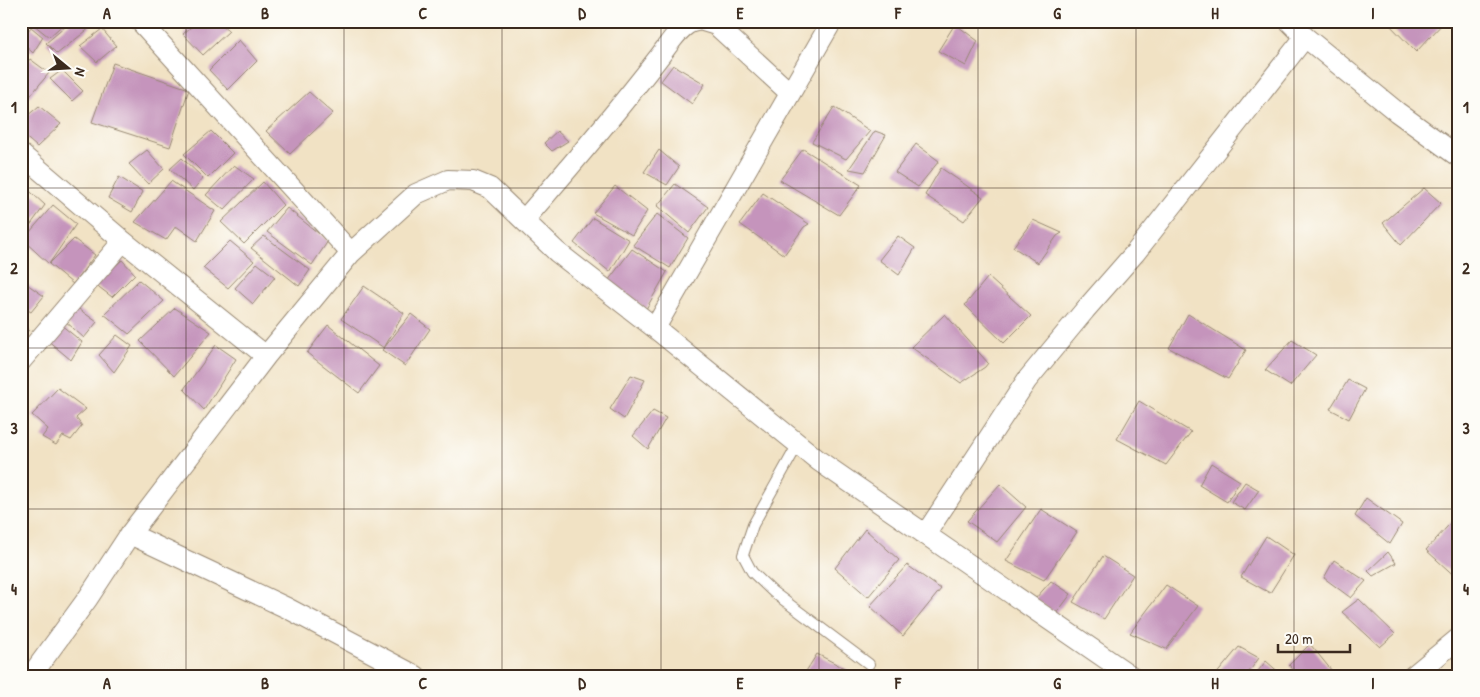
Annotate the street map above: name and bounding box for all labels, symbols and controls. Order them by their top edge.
text: A [103,2,111,24]
text: B [261,2,269,24]
text: C [419,2,428,24]
text: D [578,2,586,24]
text: E [736,2,744,24]
text: F [894,2,902,24]
text: G [1053,2,1061,24]
text: H [1211,2,1219,24]
text: I [1371,2,1375,24]
north arrow [42,42,92,92]
text: N [70,66,91,79]
text: 1 [11,96,17,118]
text: 1 [1463,96,1469,118]
text: 2 [10,257,18,279]
text: 2 [1462,257,1470,279]
text: 3 [10,417,18,439]
text: 3 [1462,417,1470,439]
text: 4 [11,578,17,600]
text: 4 [1463,578,1469,600]
scale bar [1278,622,1350,654]
text: 20 m [1285,628,1312,649]
text: A [103,672,111,694]
text: B [261,672,269,694]
text: C [419,672,428,694]
text: D [578,672,586,694]
text: E [736,672,744,694]
text: F [894,672,902,694]
text: G [1053,672,1061,694]
text: H [1211,672,1219,694]
text: I [1371,672,1375,694]

